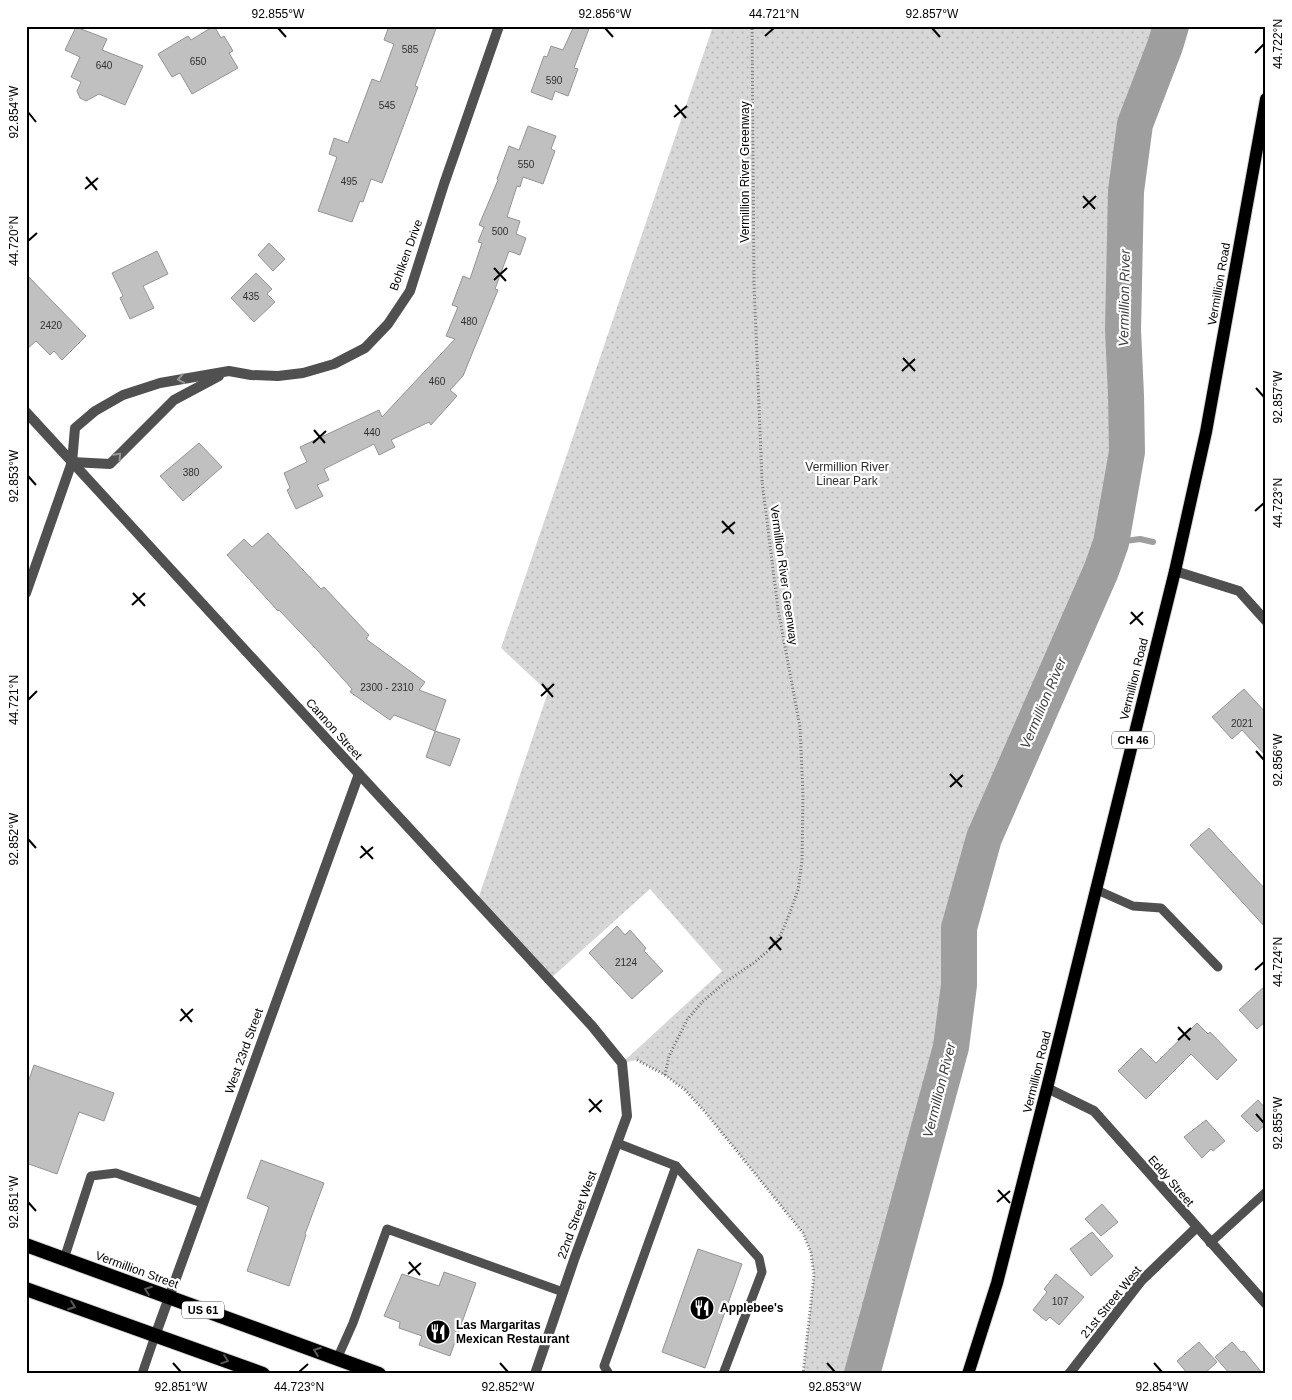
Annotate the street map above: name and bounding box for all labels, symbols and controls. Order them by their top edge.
text: 92.855°W [252,7,305,21]
text: 92.856°W [579,7,632,21]
text: 44.721°N [749,7,799,21]
text: 92.857°W [906,7,959,21]
text: 44.722°N [1271,19,1285,69]
house number: 585 [402,44,419,55]
house number: 650 [190,56,207,67]
house number: 640 [96,60,113,71]
house number: 590 [546,75,563,86]
text: 92.854°W [7,85,21,138]
house number: 545 [379,100,396,111]
street label: Vermillion River Greenway [738,101,752,243]
house number: 550 [518,159,535,170]
house number: 495 [341,176,358,187]
text: 44.720°N [7,216,21,266]
street label: Bohlken Drive [387,217,425,292]
house number: 500 [492,226,509,237]
street label: Vermillion Road [1205,241,1233,327]
water label: Vermillion River [1115,248,1133,347]
house number: 435 [243,291,260,302]
house number: 480 [461,316,478,327]
house number: 2420 [40,320,63,331]
text: 92.857°W [1271,370,1285,423]
one-way arrow [176,374,185,384]
house number: 460 [429,376,446,387]
house number: 440 [364,427,381,438]
text: 92.853°W [7,449,21,502]
one-way arrow [112,453,121,462]
park label: Vermillion River Linear Park [805,460,889,488]
house number: 380 [183,467,200,478]
text: 44.723°N [1271,478,1285,528]
street label: Vermillion River Greenway [767,504,801,646]
street label: Vermillion Road [1117,637,1151,721]
water label: Vermillion River [1017,654,1070,751]
text: 44.721°N [7,675,21,725]
house number: 2300 - 2310 [360,682,414,693]
street label: Cannon Street [303,696,366,763]
house number: 2021 [1231,718,1254,729]
road number: CH 46 [1112,732,1154,748]
text: 92.856°W [1271,733,1285,786]
text: 92.852°W [7,812,21,865]
text: 44.724°N [1271,937,1285,987]
house number: 2124 [615,957,638,968]
street label: West 23rd Street [222,1006,266,1096]
street label: Vermillion Road [1020,1030,1054,1114]
water label: Vermillion River [919,1039,959,1139]
text: 92.855°W [1271,1096,1285,1149]
street label: Eddy Street [1145,1153,1197,1210]
street label: 22nd Street West [555,1169,600,1261]
text: 92.851°W [7,1175,21,1228]
street label: Vermillion Street [94,1248,181,1292]
street label: 21st Street West [1078,1263,1145,1341]
one-way arrow [144,1286,153,1296]
restaurant icon: Applebee's [689,1295,715,1321]
house number: 107 [1052,1296,1069,1307]
one-way arrow [67,1300,76,1310]
place label: Applebee's [720,1301,784,1315]
road number: US 61 [182,1302,224,1318]
place label: Las Margaritas Mexican Restaurant [456,1318,569,1346]
restaurant icon: Las Margaritas Mexican Restaurant [425,1319,451,1345]
one-way arrow [313,1347,322,1357]
one-way arrow [220,1355,229,1365]
text: 92.851°W [155,1380,208,1394]
text: 44.723°N [274,1380,324,1394]
text: 92.852°W [482,1380,535,1394]
text: 92.853°W [809,1380,862,1394]
text: 92.854°W [1136,1380,1189,1394]

